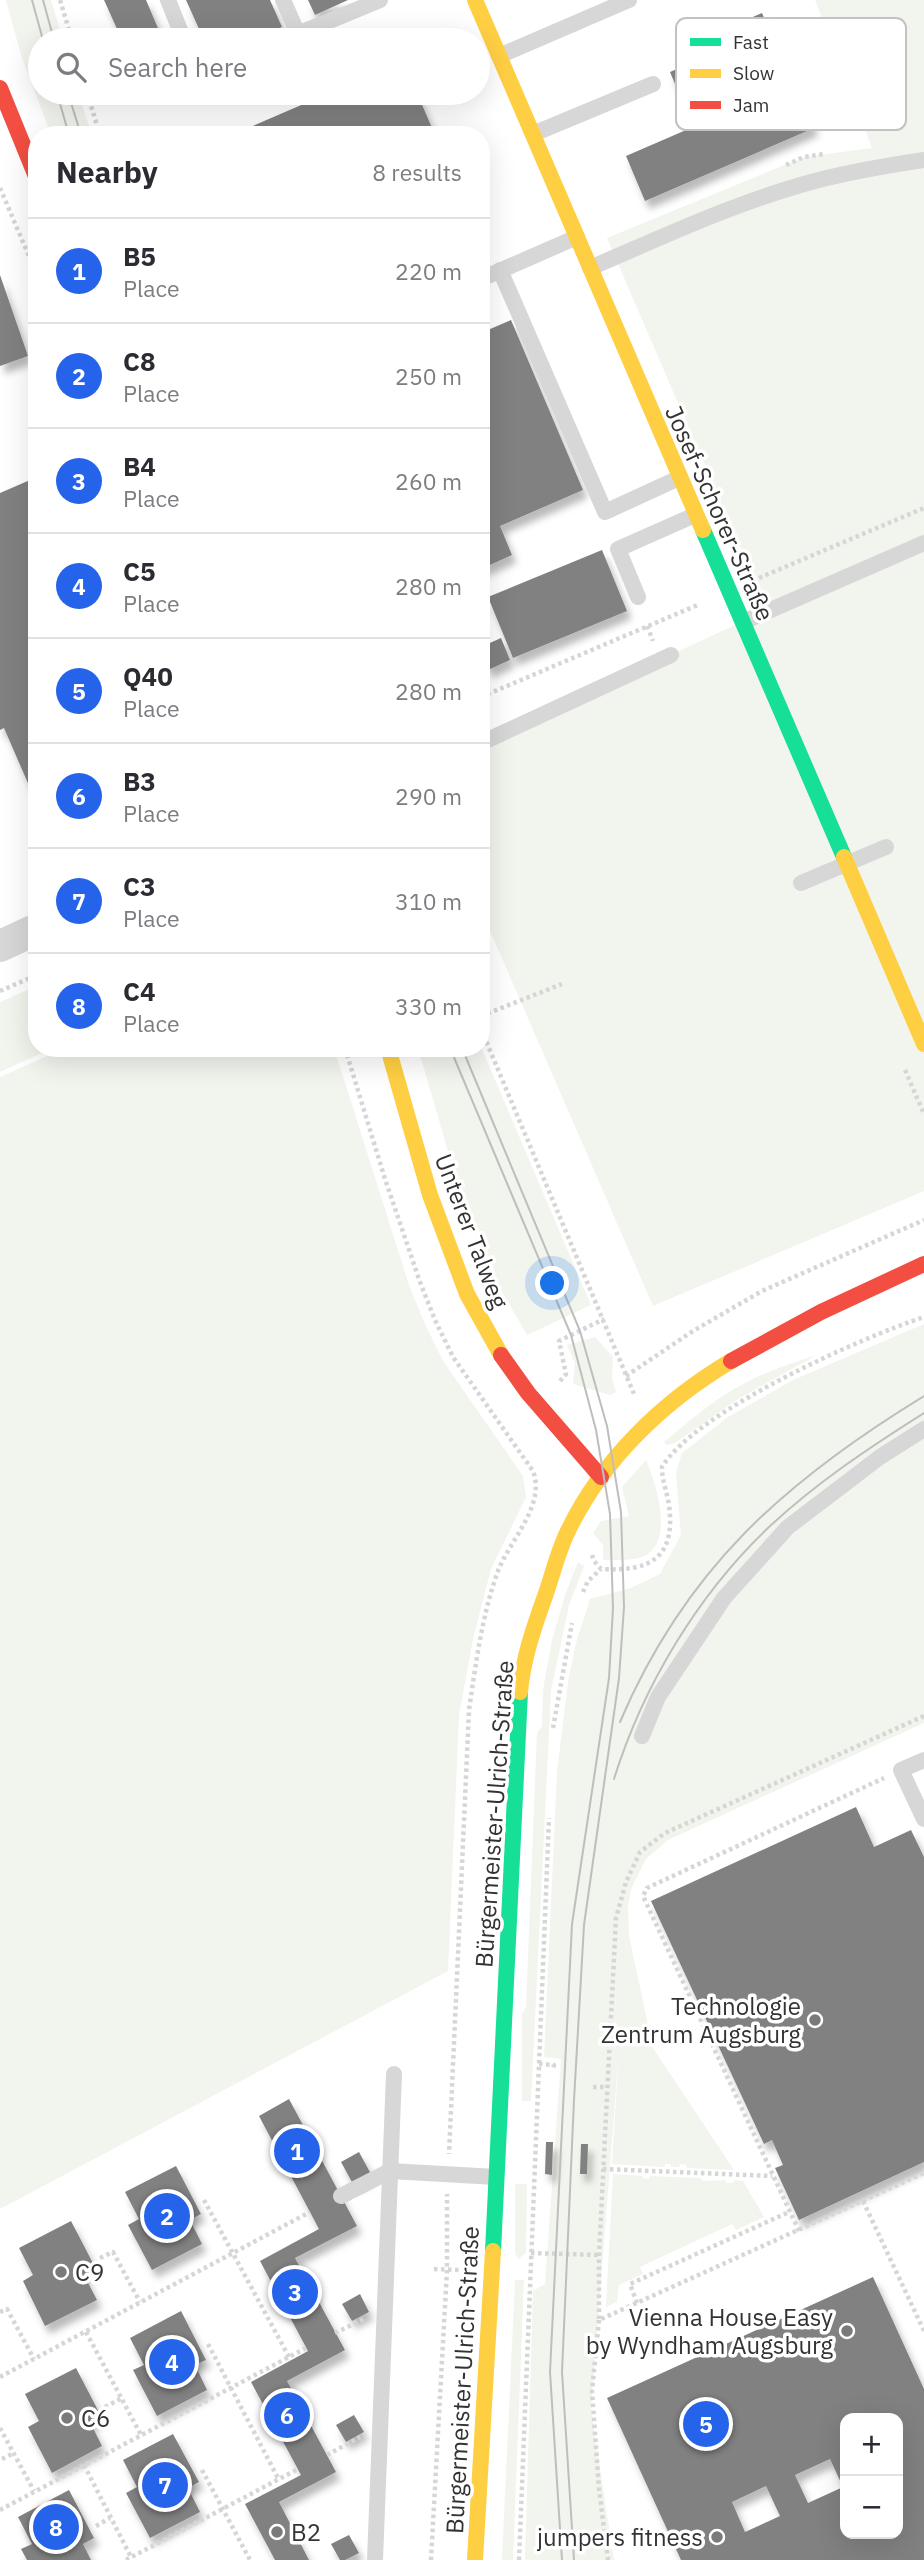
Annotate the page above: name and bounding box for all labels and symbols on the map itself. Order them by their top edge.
legend [676,18,906,130]
text: Fast [733,30,769,54]
text: Slow [733,61,774,85]
text: Jam [733,93,769,117]
street label: Josef-Schorer-Straße [658,400,782,626]
street label: Unterer Talweg [428,1149,516,1313]
your location [535,1266,569,1300]
street label: Bürgermeister-Ulrich-Straße [467,1659,521,1969]
place label: Technologie Zentrum Augsburg [601,1990,801,2050]
marker: Technologie Zentrum Augsburg [807,2012,823,2028]
pin: 1 [274,2125,320,2177]
pin: 2 [144,2190,190,2242]
street label: Bürgermeister-Ulrich-Straße [438,2225,486,2535]
place label: C9 [75,2256,104,2288]
marker: C9 [53,2264,69,2280]
pin: 3 [272,2266,318,2318]
place label: Vienna House Easy by Wyndham Augsburg [586,2301,833,2361]
marker: Vienna House Easy by Wyndham Augsburg [839,2323,855,2339]
pin: 4 [149,2336,195,2388]
pin: 6 [264,2389,310,2441]
pin: 5 [683,2398,729,2450]
place label: C6 [81,2402,110,2434]
marker: C6 [59,2410,75,2426]
pin: 7 [142,2459,188,2511]
pin: 8 [33,2501,79,2553]
place label: B2 [291,2516,321,2548]
place label: jumpers fitness [537,2521,703,2553]
marker: B2 [269,2524,285,2540]
marker: jumpers fitness [709,2529,725,2545]

